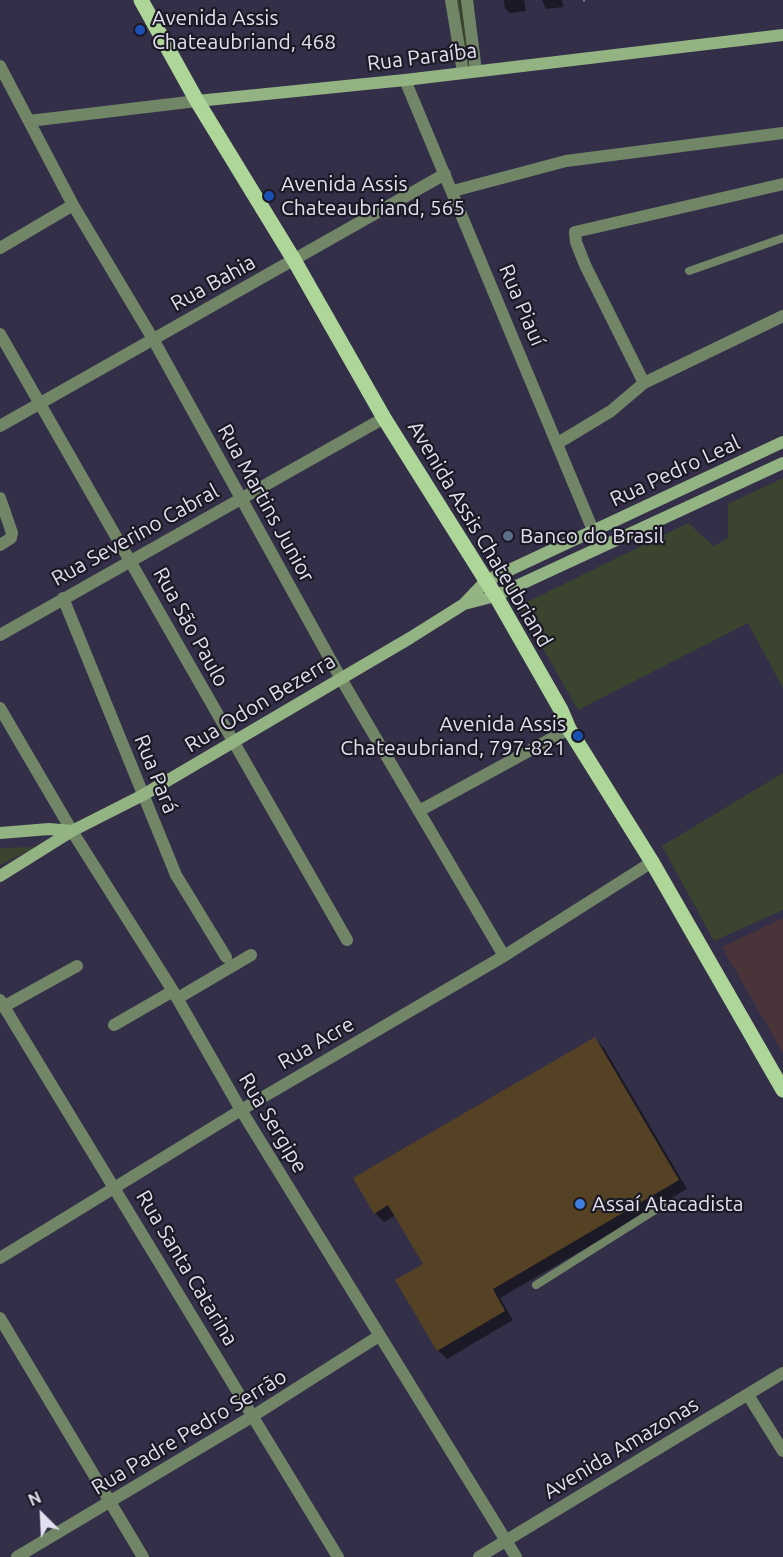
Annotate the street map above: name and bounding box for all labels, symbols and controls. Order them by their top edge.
place label: Avenida Assis Chateaubriand, 468 [152,5,336,55]
marker: Avenida Assis Chateaubriand, 468 [133,23,147,37]
street label: Rua Paraíba [366,38,478,76]
place label: Avenida Assis Chateaubriand, 565 [281,171,465,221]
marker: Avenida Assis Chateaubriand, 565 [262,189,276,203]
street label: Rua Bahia [166,250,260,316]
street label: Rua Piauí [494,260,550,350]
street label: Avenida Assis Chateubriand [402,416,558,652]
street label: Rua Martins Junior [212,420,320,586]
street label: Rua Pedro Leal [606,430,744,512]
street label: Rua Severino Cabral [47,479,223,591]
place label: Banco do Brasil [520,523,664,549]
marker: Banco do Brasil [501,529,515,543]
street label: Rua São Paulo [148,563,234,691]
street label: Rua Odon Bezerra [180,648,340,758]
place label: Avenida Assis Chateaubriand, 797-821 [340,711,566,761]
marker: Avenida Assis Chateaubriand, 797-821 [571,729,585,743]
street label: Rua Pará [129,731,183,817]
street label: Rua Acre [273,1011,359,1075]
street label: Rua Sergipe [233,1068,313,1178]
street label: Rua Santa Catarina [131,1186,243,1350]
place label: Assaí Atacadista [592,1191,744,1217]
marker: Assaí Atacadista [573,1197,587,1211]
street label: Rua Padre Pedro Serrão [87,1364,291,1500]
street label: Avenida Amazonas [539,1392,703,1504]
north arrow [12,1485,72,1545]
text: N [26,1488,44,1509]

